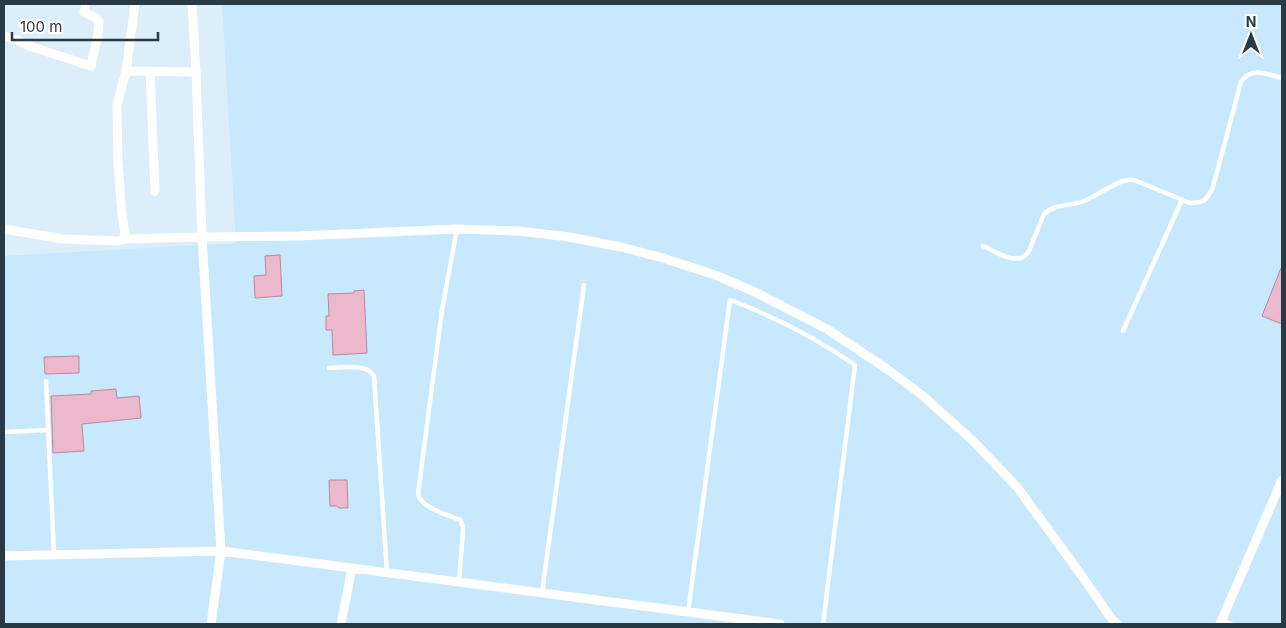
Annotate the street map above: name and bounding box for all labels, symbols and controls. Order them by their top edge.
scale bar [12,10,159,42]
north arrow [1226,10,1276,60]
text: N [1246,13,1256,30]
text: 100 m [20,17,62,36]

